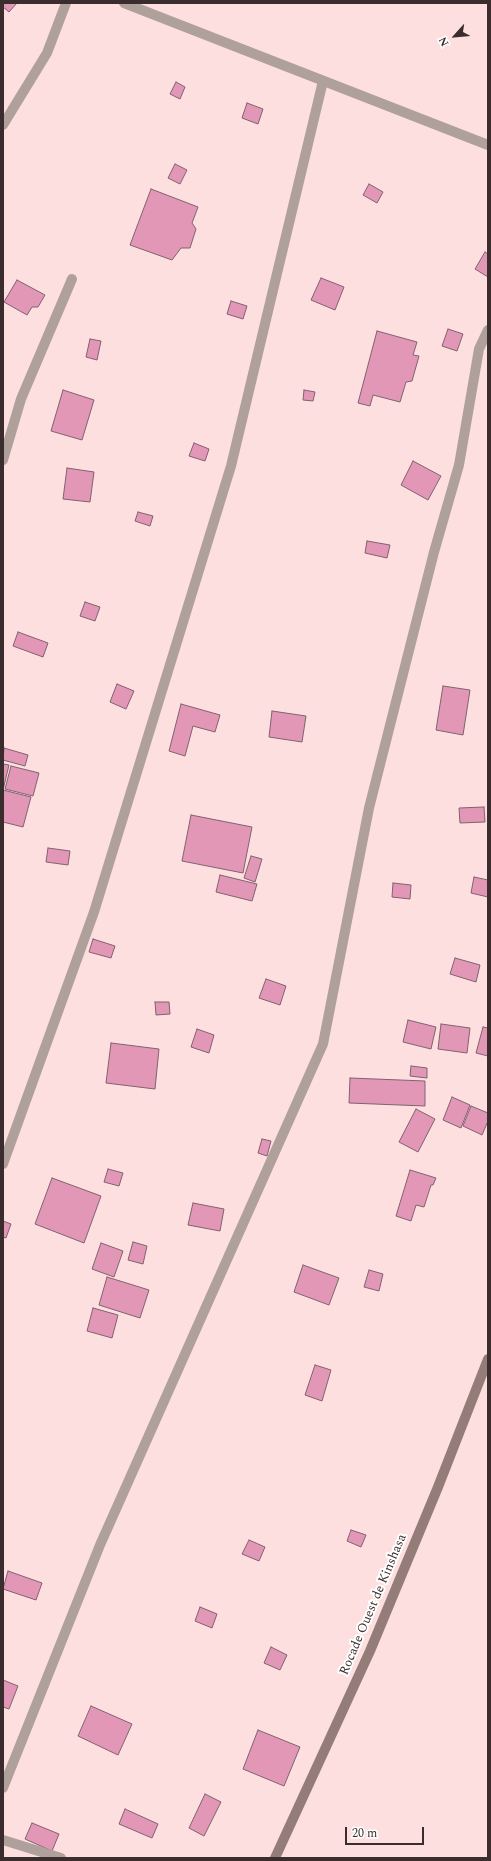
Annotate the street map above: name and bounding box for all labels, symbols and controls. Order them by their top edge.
north arrow [435,16,475,56]
text: N [434,34,453,50]
street label: Rocade Ouest de Kinshasa [337,1532,411,1678]
scale bar [347,1819,426,1845]
text: 20 m [352,1824,377,1843]

